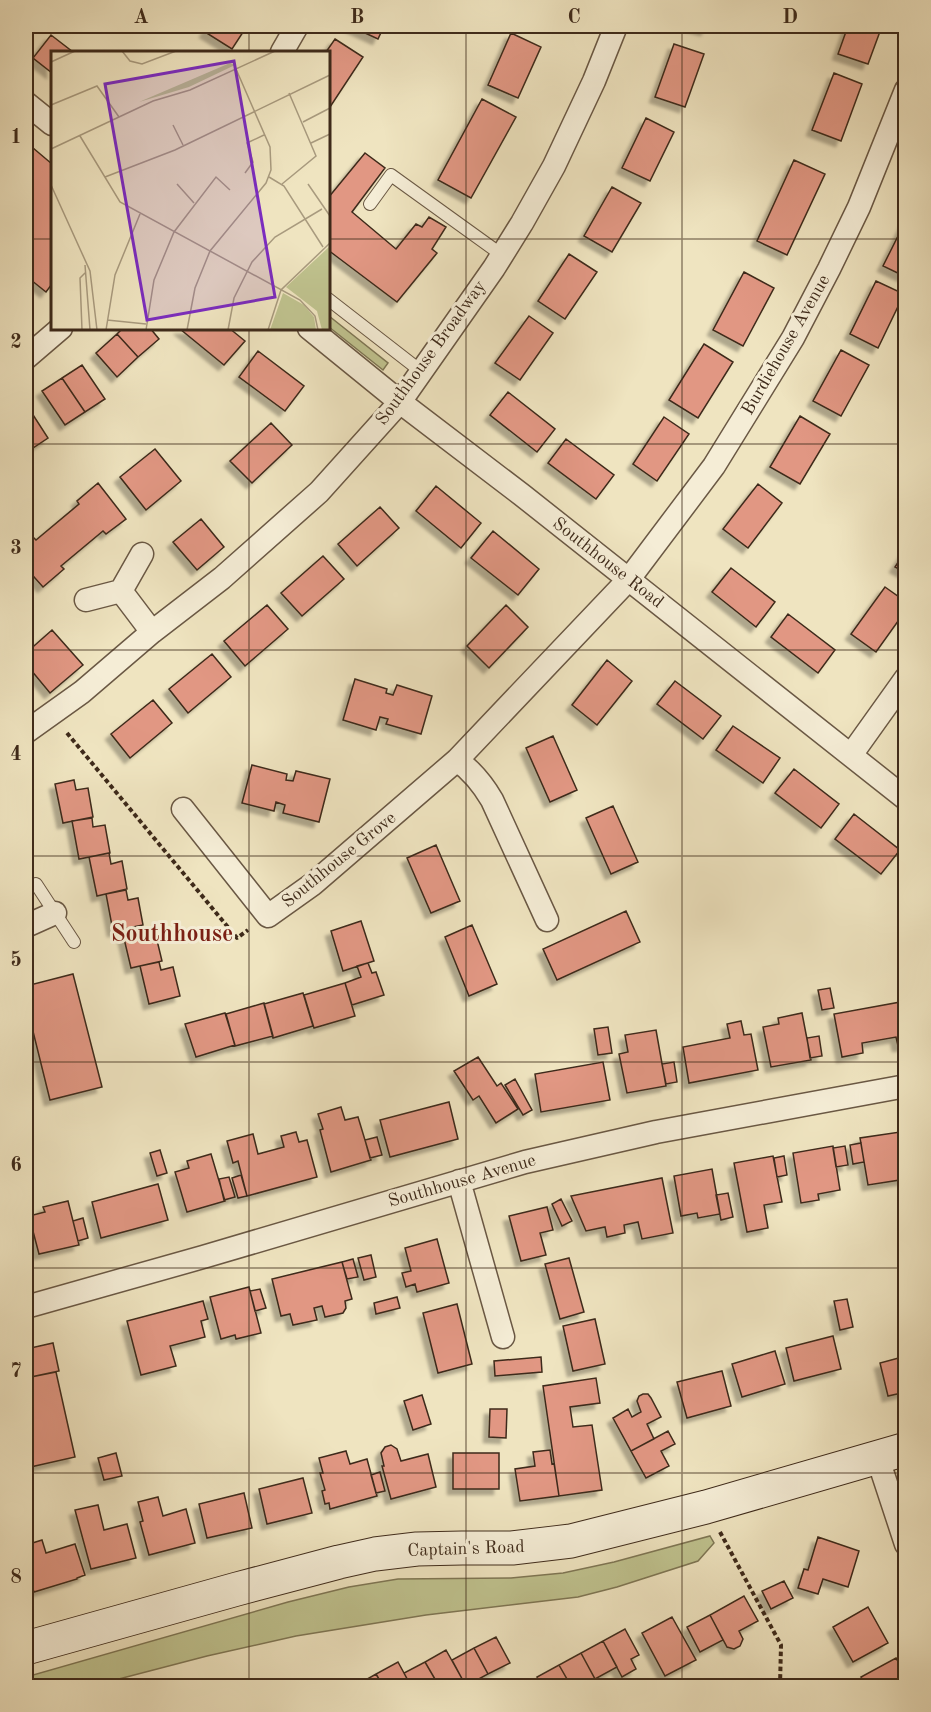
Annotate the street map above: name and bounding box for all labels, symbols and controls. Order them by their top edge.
text: A [133,8,149,28]
text: B [350,8,364,28]
text: C [567,8,581,28]
text: D [782,8,798,28]
inset map [51,51,330,330]
text: 1 [10,128,22,148]
street label: Burdiehouse Avenue [739,272,833,418]
street label: Southhouse Broadway [373,277,490,429]
text: 2 [10,333,22,353]
street label: Southhouse Road [549,514,667,612]
text: 3 [10,539,22,559]
text: 4 [10,745,22,765]
street label: Southhouse Grove [279,809,399,911]
district label: Southhouse [111,923,233,947]
text: 5 [10,950,22,971]
street label: Southhouse Avenue [386,1151,538,1211]
text: 6 [10,1156,22,1176]
text: 7 [10,1362,22,1382]
street label: Captain's Road [407,1538,525,1560]
text: 8 [10,1568,22,1588]

